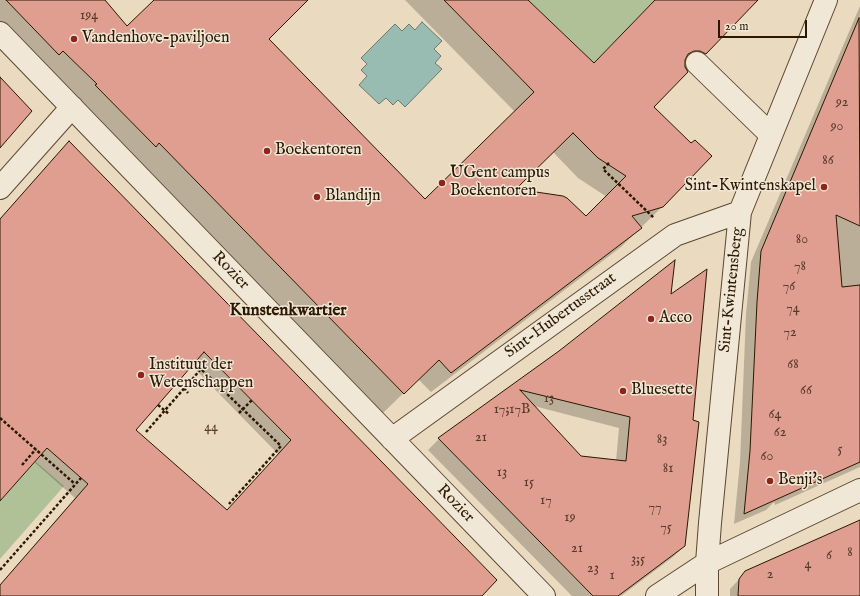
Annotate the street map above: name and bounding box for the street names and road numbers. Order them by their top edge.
street label: Sint-Kwintensberg [716,226,748,354]
street label: Rozier [207,248,253,294]
street label: Sint-Hubertusstraat [501,269,621,363]
street label: Rozier [432,481,478,527]

